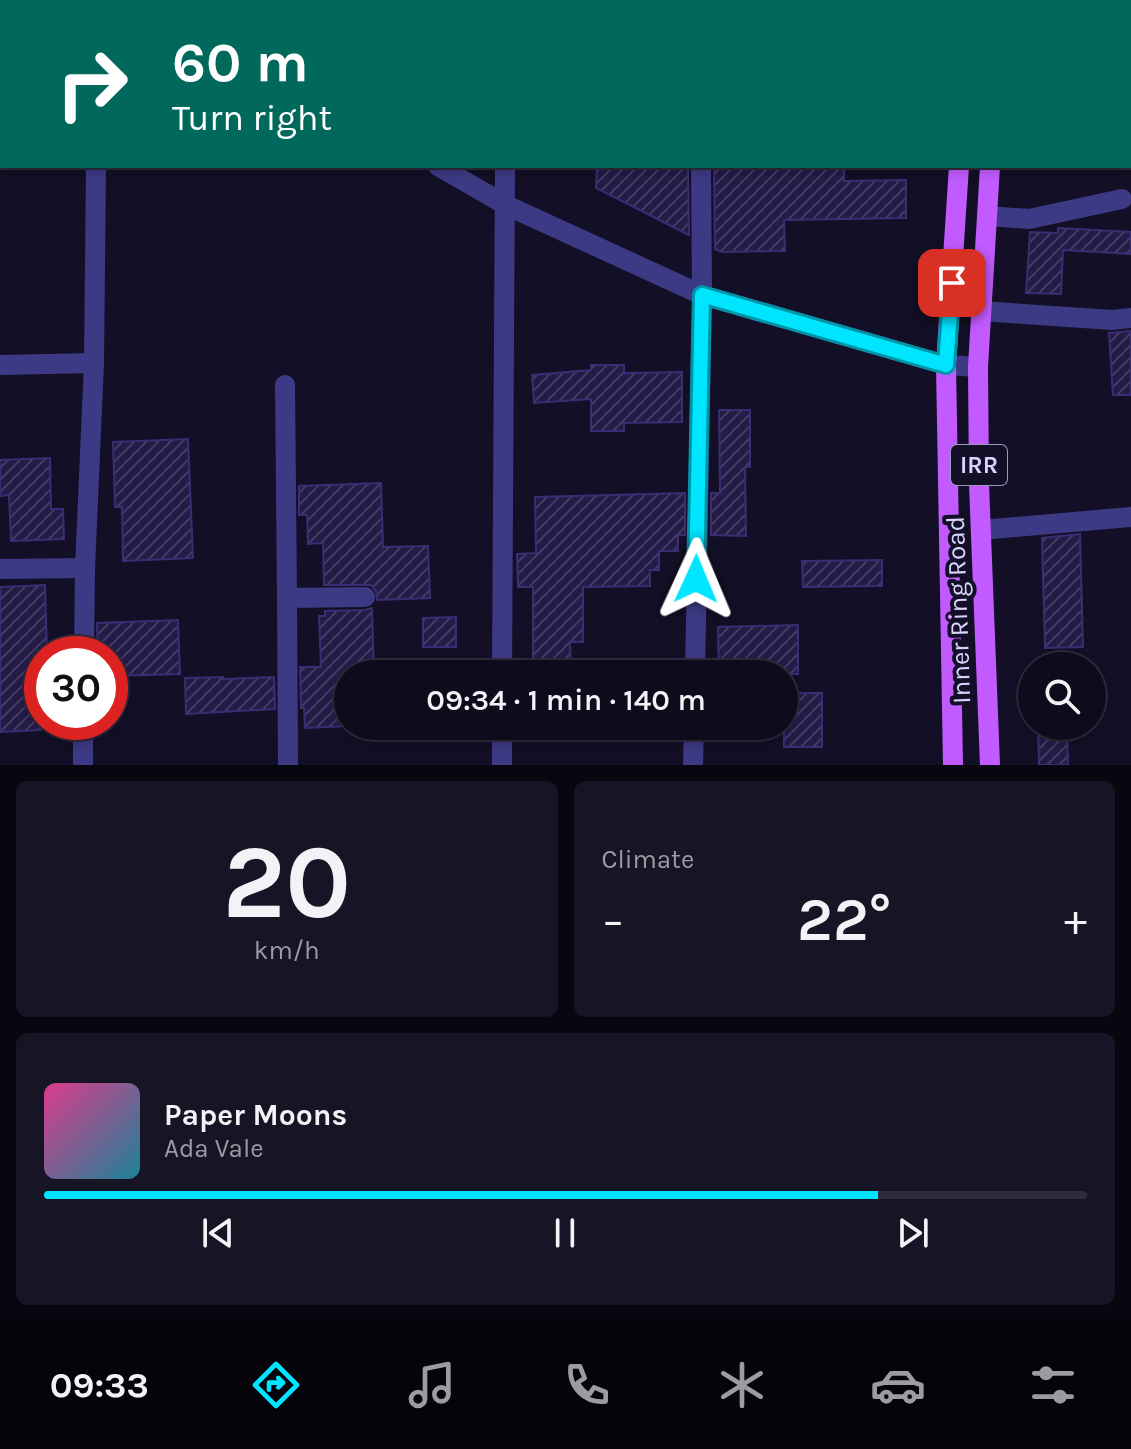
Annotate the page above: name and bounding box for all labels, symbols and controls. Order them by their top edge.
text: 60 m [172,30,309,95]
icon: right [40,32,144,136]
text: Turn right [172,97,332,139]
pin [918,249,986,317]
icon: arrive [930,261,974,305]
road number: IRR [951,445,1007,485]
street label: Inner Ring Road [940,516,977,704]
position arrow [654,537,738,621]
speed limit sign: 30 [24,636,128,740]
map controls [1018,652,1106,740]
button: search [1018,652,1106,740]
text: 09:34 · 1 min · 140 m [426,682,706,718]
text: 20 [222,822,351,943]
text: Climate [602,844,694,875]
text: 22° [797,885,891,955]
text: − [602,895,625,946]
text: + [1064,895,1087,946]
text: km/h [254,935,320,966]
text: Paper Moons [164,1097,347,1133]
text: Ada Vale [164,1133,264,1164]
icon: previous [196,1211,240,1255]
icon: pause [543,1211,587,1255]
icon: next [891,1211,935,1255]
icon: directions [248,1357,304,1413]
icon: music [404,1357,460,1413]
icon: phone [559,1357,615,1413]
icon: climate [714,1357,770,1413]
icon: car [870,1357,926,1413]
icon: filters [1025,1357,1081,1413]
text: 09:33 [50,1364,149,1406]

